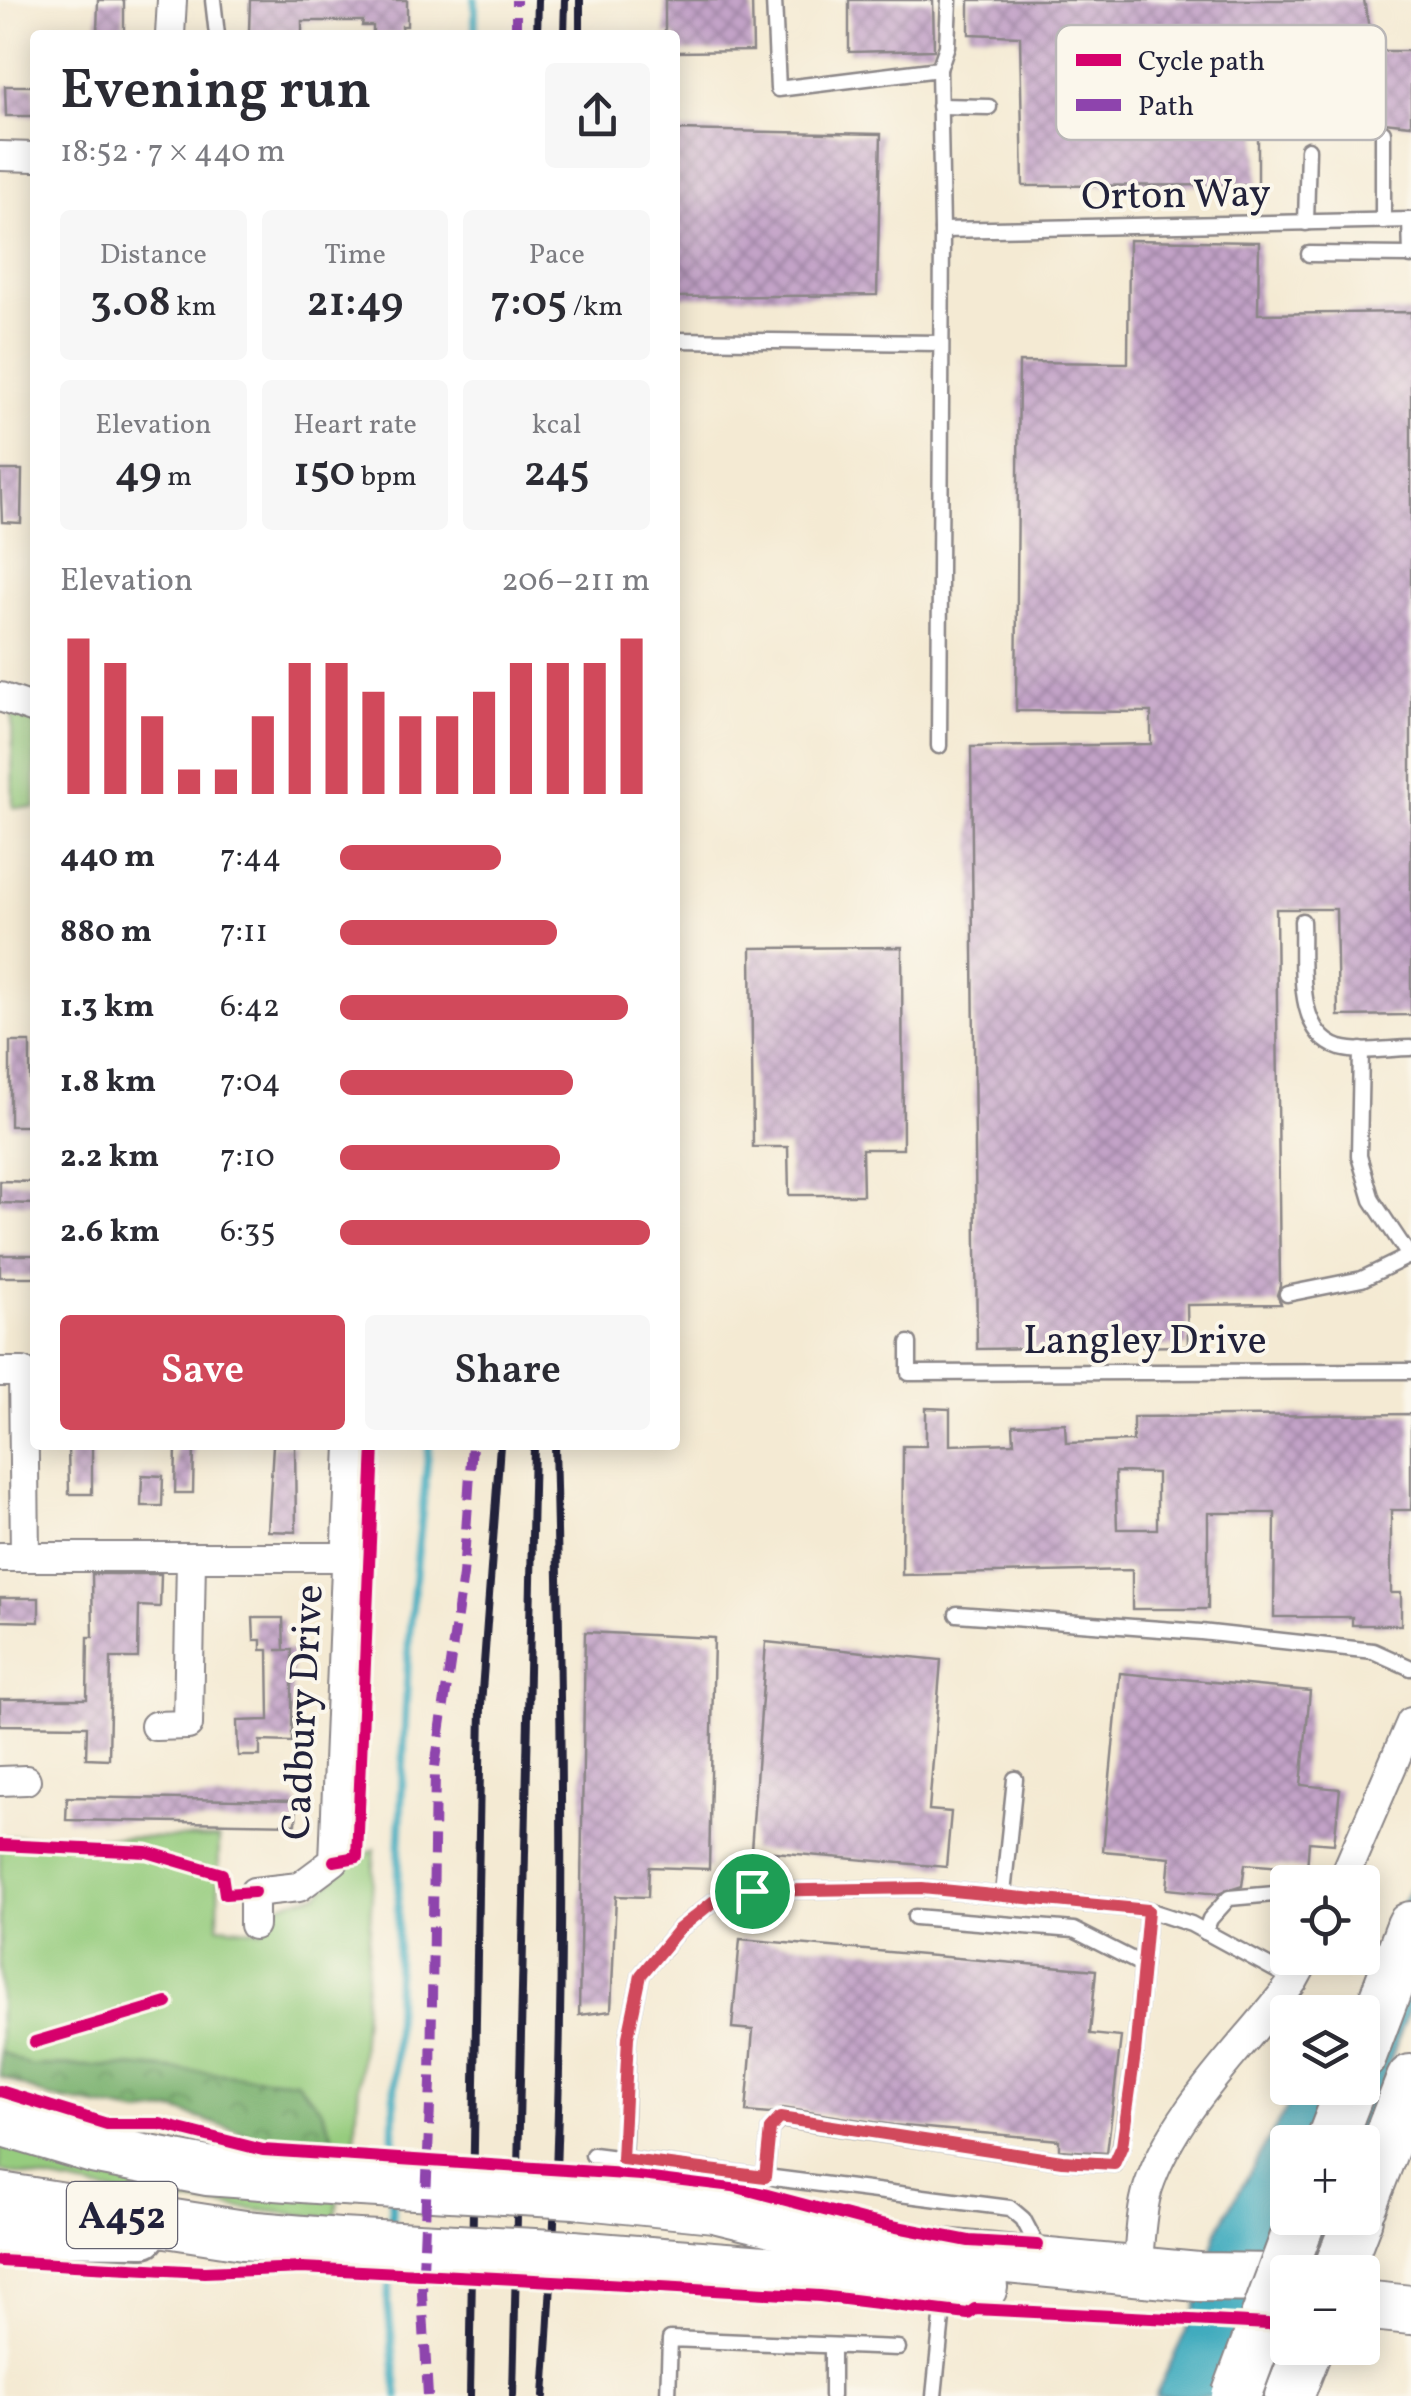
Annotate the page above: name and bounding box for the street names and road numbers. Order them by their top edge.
street label: Orton Way [1081,167,1272,227]
street label: Langley Drive [1023,1315,1267,1371]
street label: Cadbury Drive [270,1583,340,1841]
road number: A452 [67,2182,177,2248]

